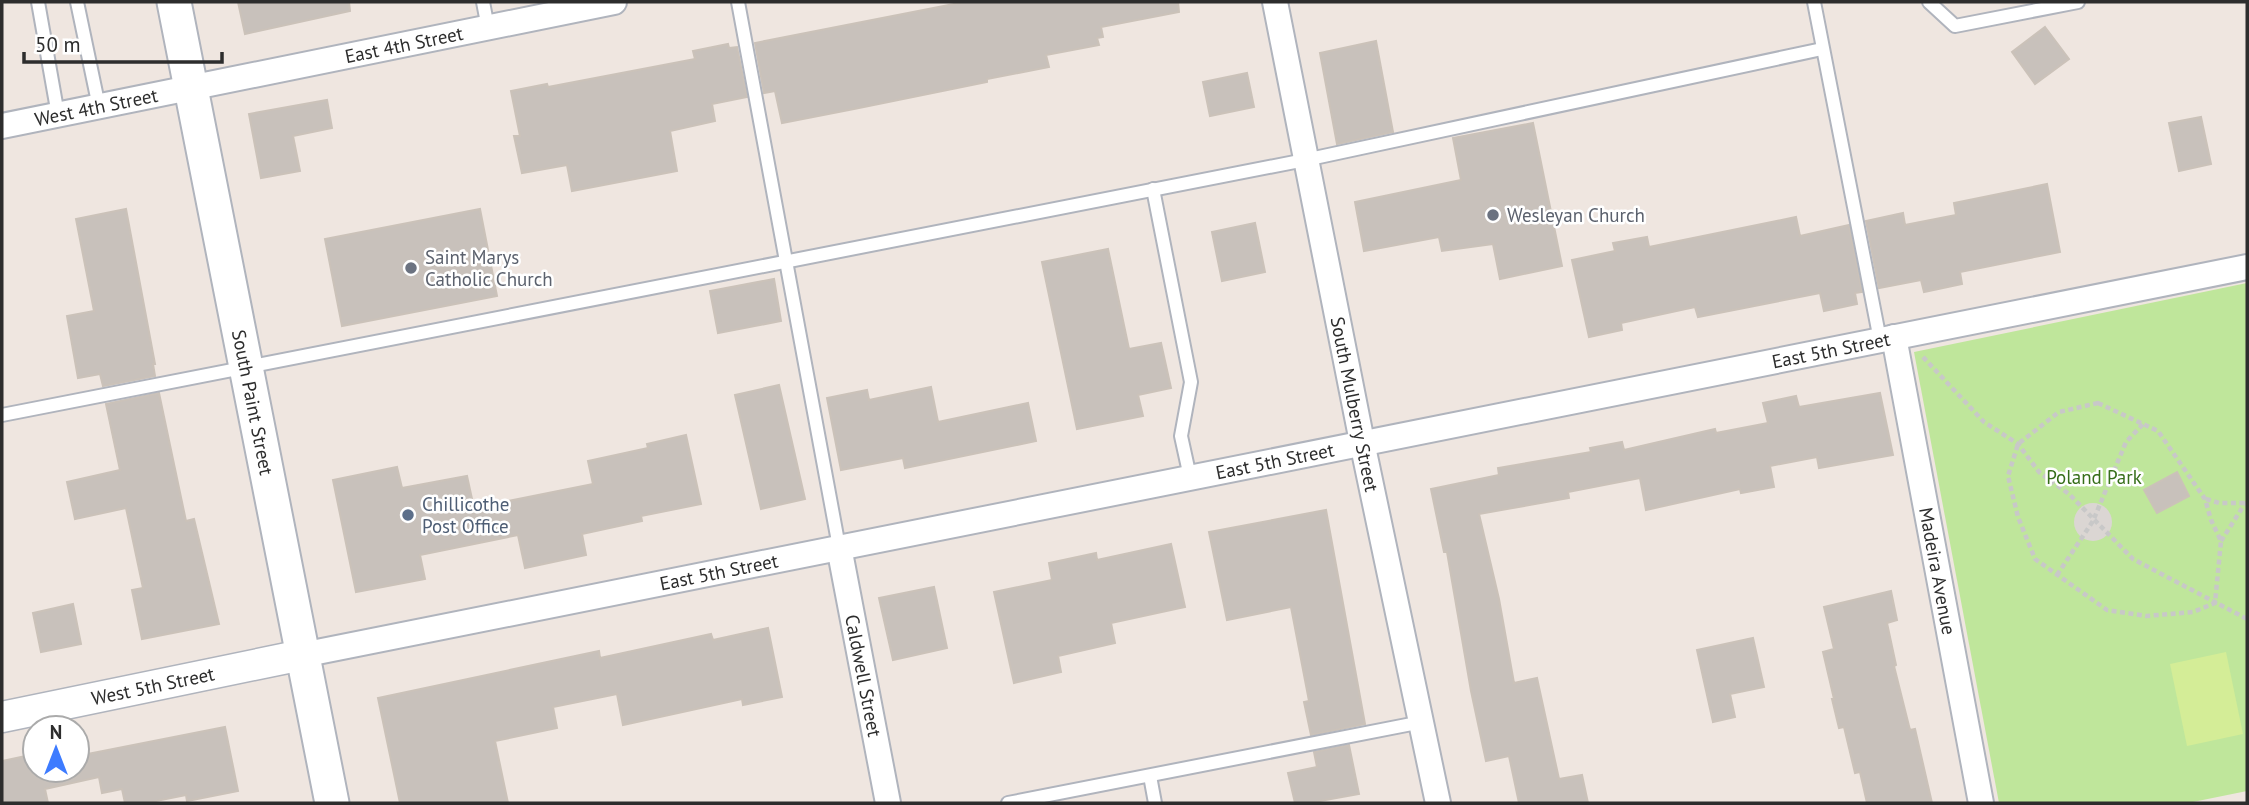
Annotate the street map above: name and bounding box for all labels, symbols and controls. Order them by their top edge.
scale bar [24,21,222,65]
street label: East 4th Street [343,21,466,68]
text: 50 m [35,31,81,58]
street label: West 4th Street [32,83,160,131]
place label: Wesleyan Church [1507,203,1645,227]
marker: Wesleyan Church [1485,207,1501,223]
place label: Saint Marys Catholic Church [425,245,553,291]
marker: Saint Marys Catholic Church [403,260,419,276]
street label: South Mulberry Street [1325,315,1384,494]
street label: East 5th Street [1770,326,1893,374]
street label: South Paint Street [227,328,279,477]
street label: East 5th Street [1214,437,1337,484]
park label: Poland Park [2046,465,2142,489]
place label: Chillicothe Post Office [422,492,509,538]
street label: Madeira Avenue [1914,505,1961,637]
marker: Chillicothe Post Office [400,507,416,523]
street label: East 5th Street [658,548,781,595]
street label: Caldwell Street [840,613,887,739]
street label: West 5th Street [89,661,217,710]
north arrow [21,714,91,784]
text: N [50,720,62,744]

